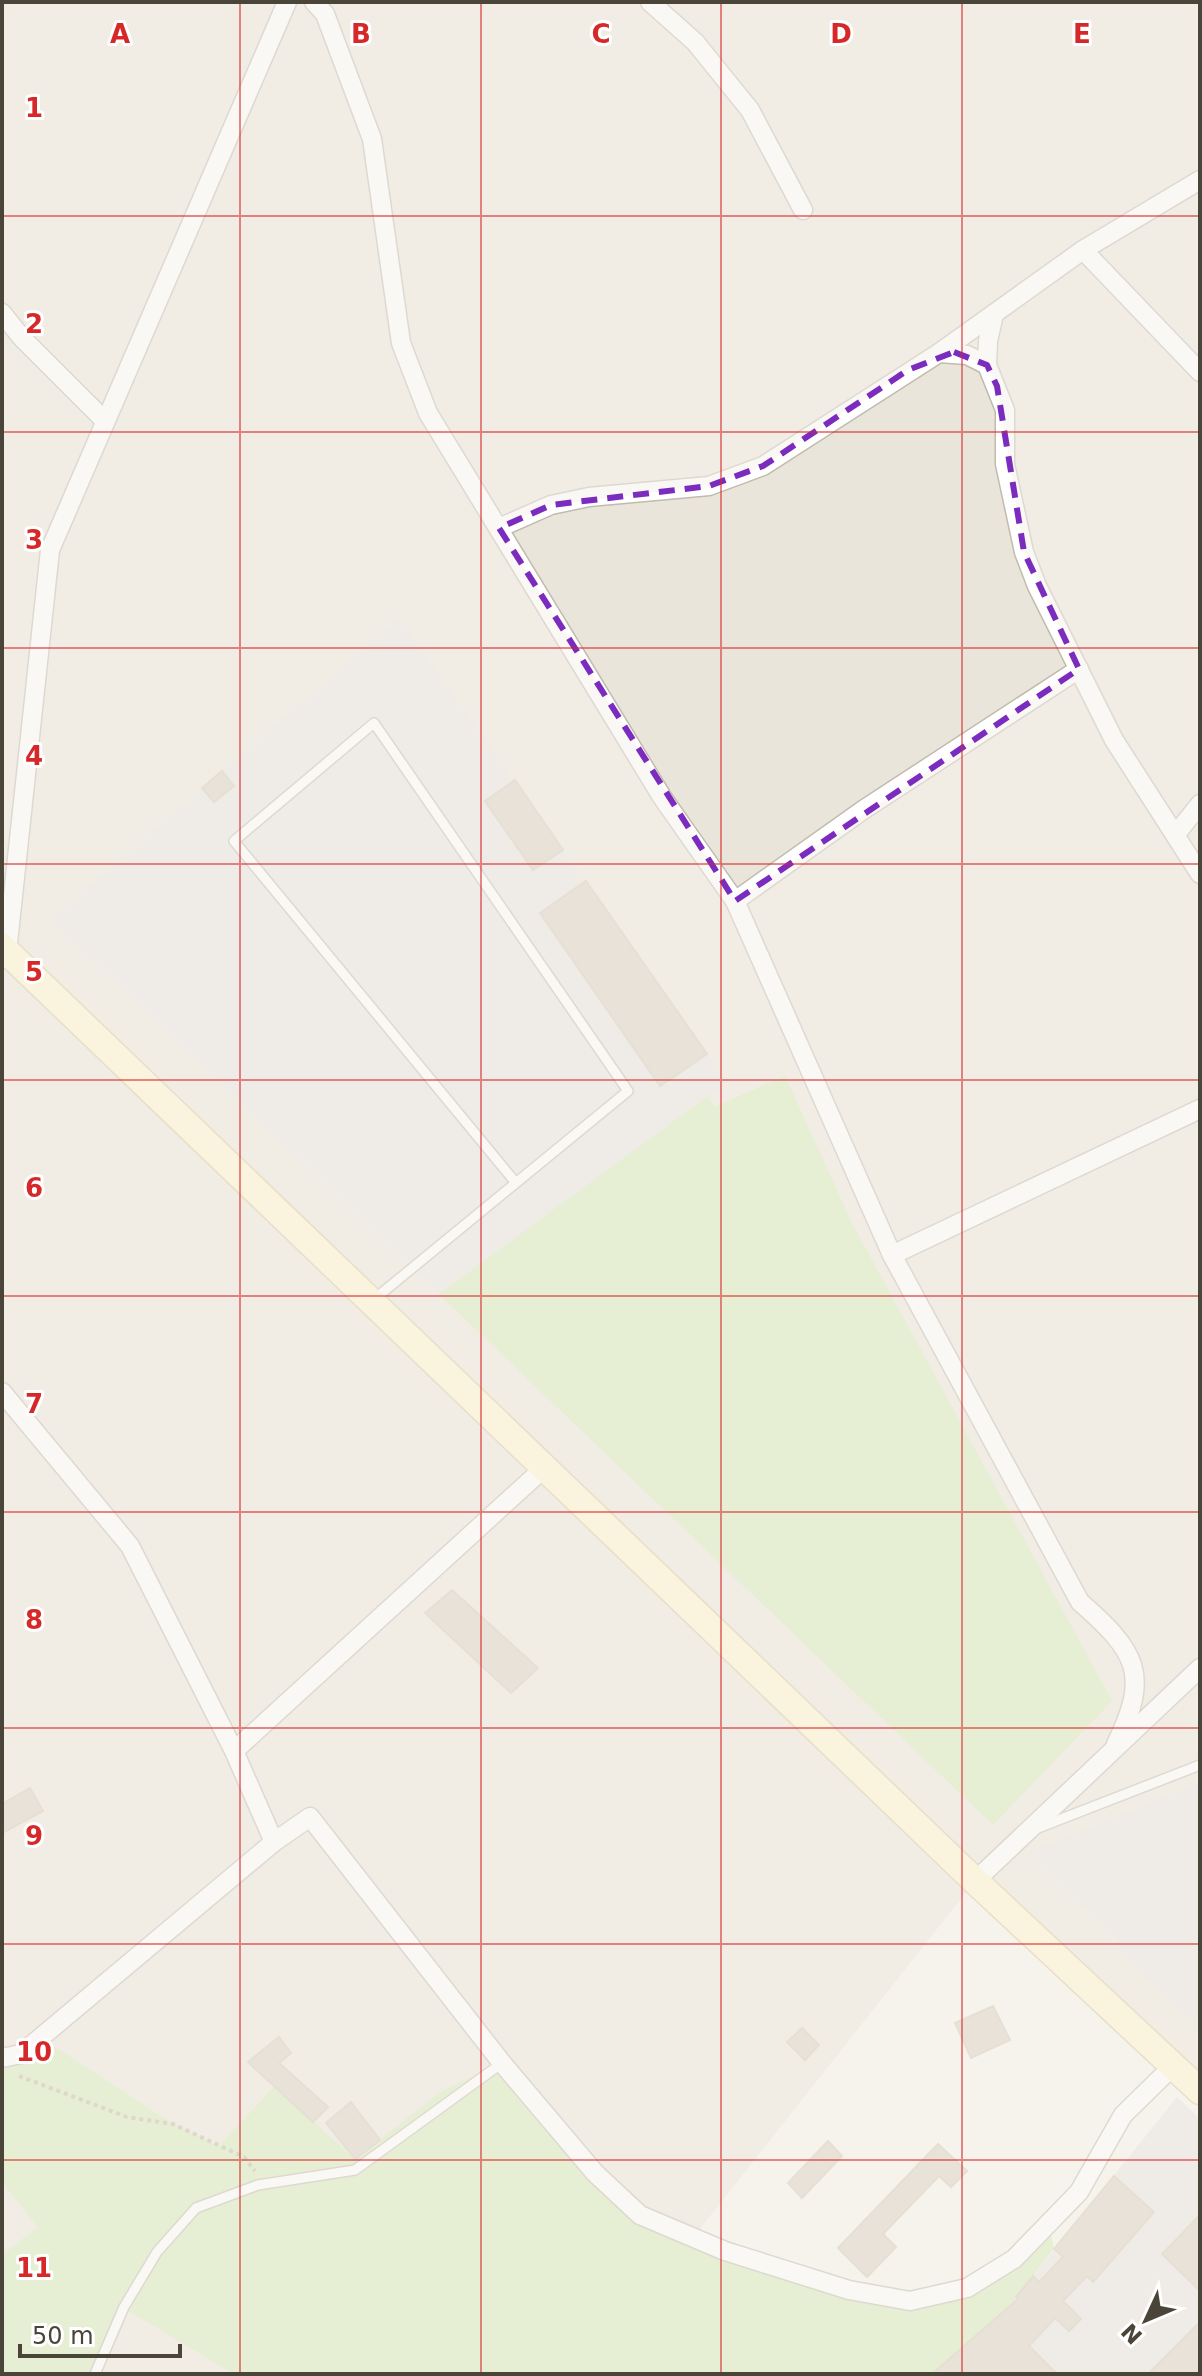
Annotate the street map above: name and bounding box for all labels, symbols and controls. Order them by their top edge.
text: A [110,19,130,49]
text: B [351,19,371,49]
text: C [591,19,611,49]
text: D [830,19,852,49]
text: E [1073,19,1091,49]
text: 1 [25,93,43,123]
text: 2 [25,309,43,339]
text: 3 [25,525,43,555]
text: 4 [25,741,43,771]
text: 5 [25,957,43,987]
text: 6 [25,1173,43,1203]
text: 7 [25,1389,43,1419]
text: 8 [25,1605,43,1635]
text: 9 [25,1821,43,1851]
text: 10 [16,2037,52,2067]
text: 11 [16,2253,52,2283]
north arrow [1106,2280,1186,2360]
scale bar [20,2308,180,2358]
text: N [1117,2318,1147,2349]
text: 50 m [32,2322,94,2350]

